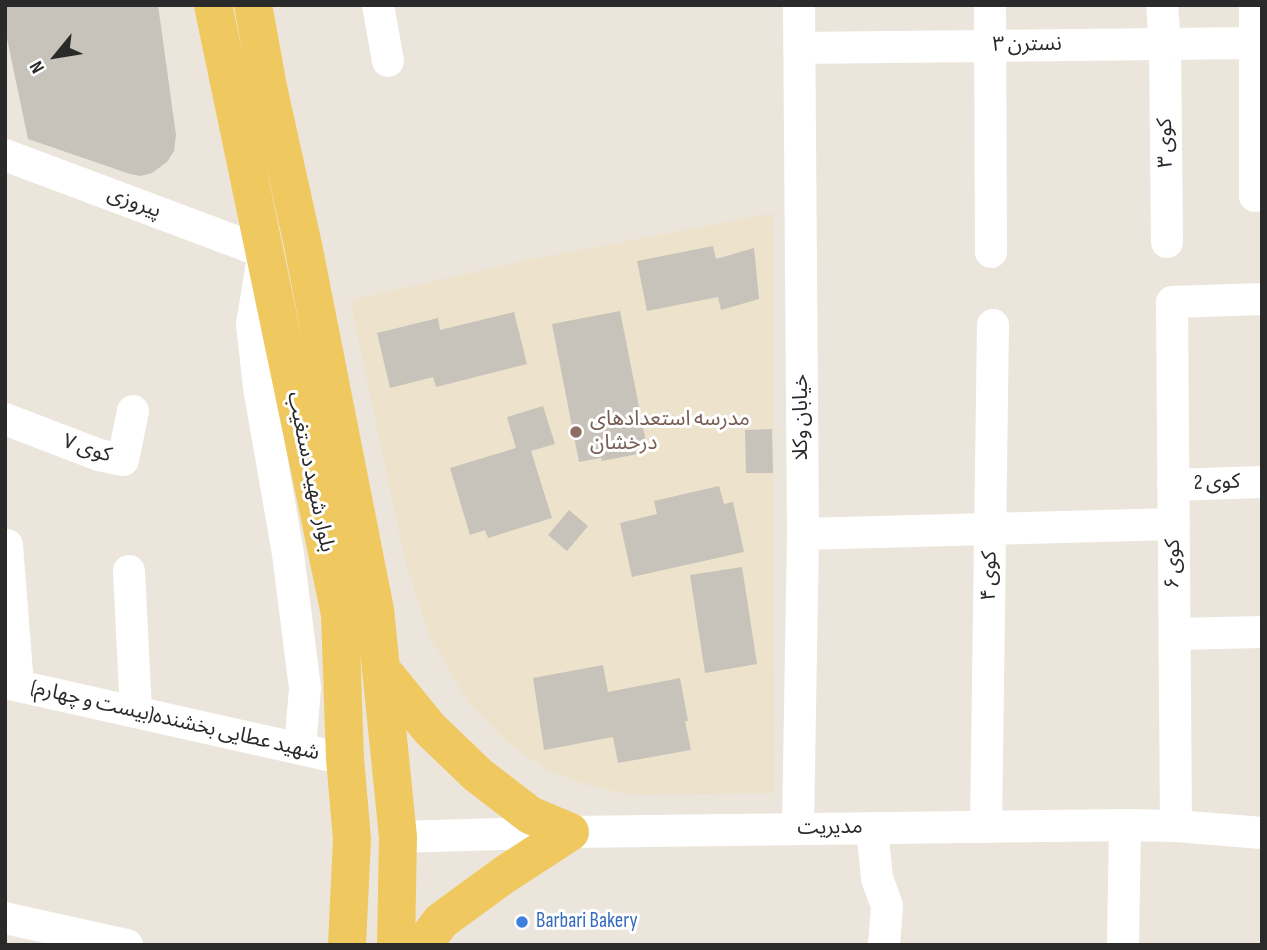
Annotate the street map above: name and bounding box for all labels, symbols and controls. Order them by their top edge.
north arrow [21,21,91,91]
street label: نسترن ۳ [992,32,1062,58]
text: N [25,57,50,77]
street label: کوی ۳ [1153,118,1179,168]
street label: پیروزی [104,182,164,224]
street label: خیابان وکلا [789,374,815,460]
street label: بلوار شهید دستغیب [281,389,339,555]
place label: مدرسه استعدادهای درخشان [590,407,750,457]
marker: مدرسه استعدادهای درخشان [568,424,584,440]
street label: کوی ۷ [59,429,115,469]
street label: کوی 2 [1193,470,1241,496]
street label: کوی ۶ [1161,539,1187,589]
street label: کوی ۴ [977,551,1003,601]
street label: شهید عطایی بخشنده(بیست و چهارم) [28,675,322,767]
street label: مدیریت [797,815,863,841]
place label: Barbari Bakery [536,909,637,935]
marker: Barbari Bakery [514,914,530,930]

